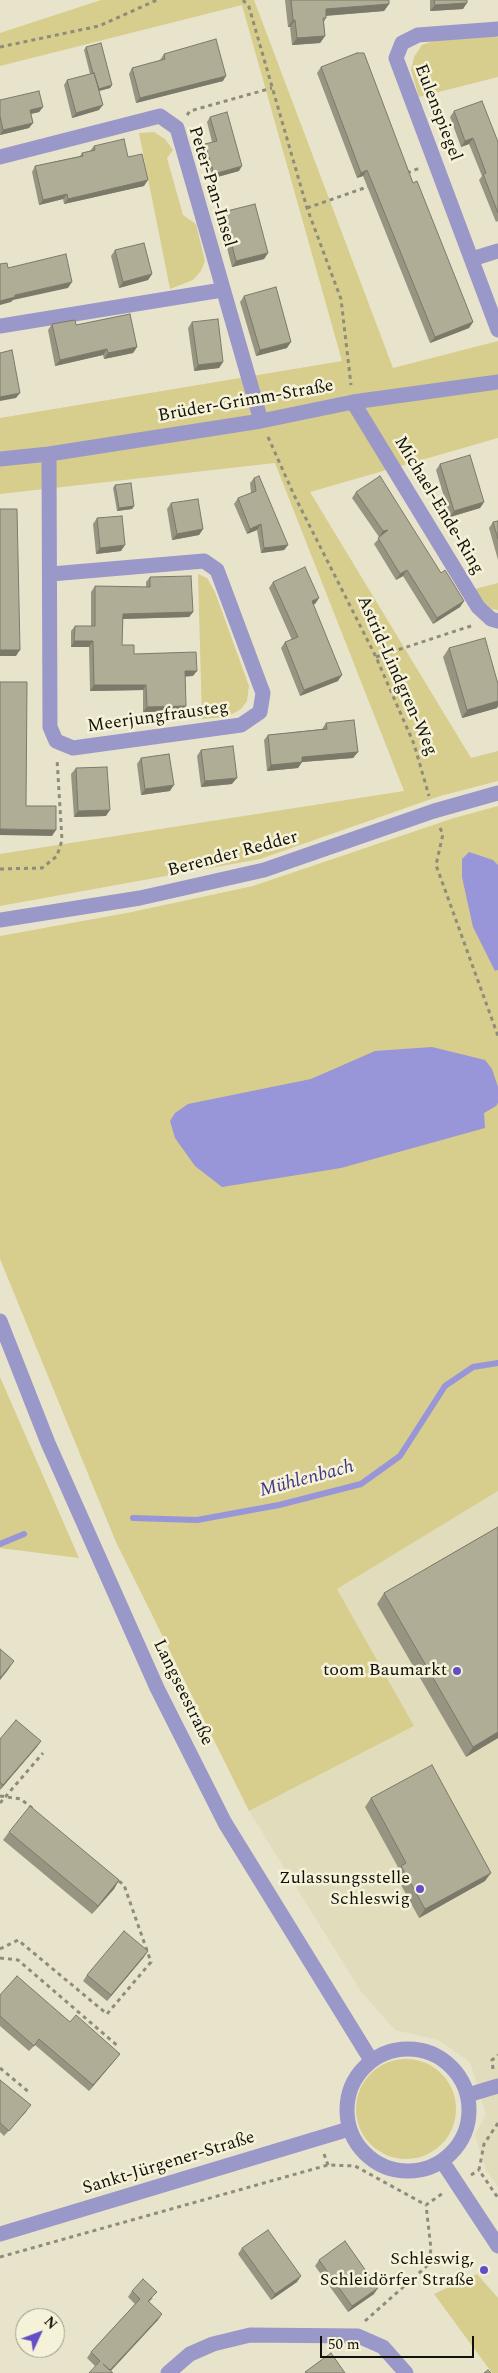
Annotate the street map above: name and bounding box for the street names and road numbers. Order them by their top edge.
street label: Eulenspiegel [409,61,465,165]
street label: Peter-Pan-Insel [182,124,240,250]
street label: Brüder-Grimm-Straße [157,376,335,428]
street label: Michael-Ende-Ring [388,433,488,579]
street label: Astrid-Lindgren-Weg [351,593,441,759]
street label: Meerjungfrausteg [86,697,230,739]
street label: Berender Redder [165,827,301,883]
street label: Langseestraße [147,1636,217,1750]
street label: Sankt-Jürgener-Straße [80,2128,258,2200]

